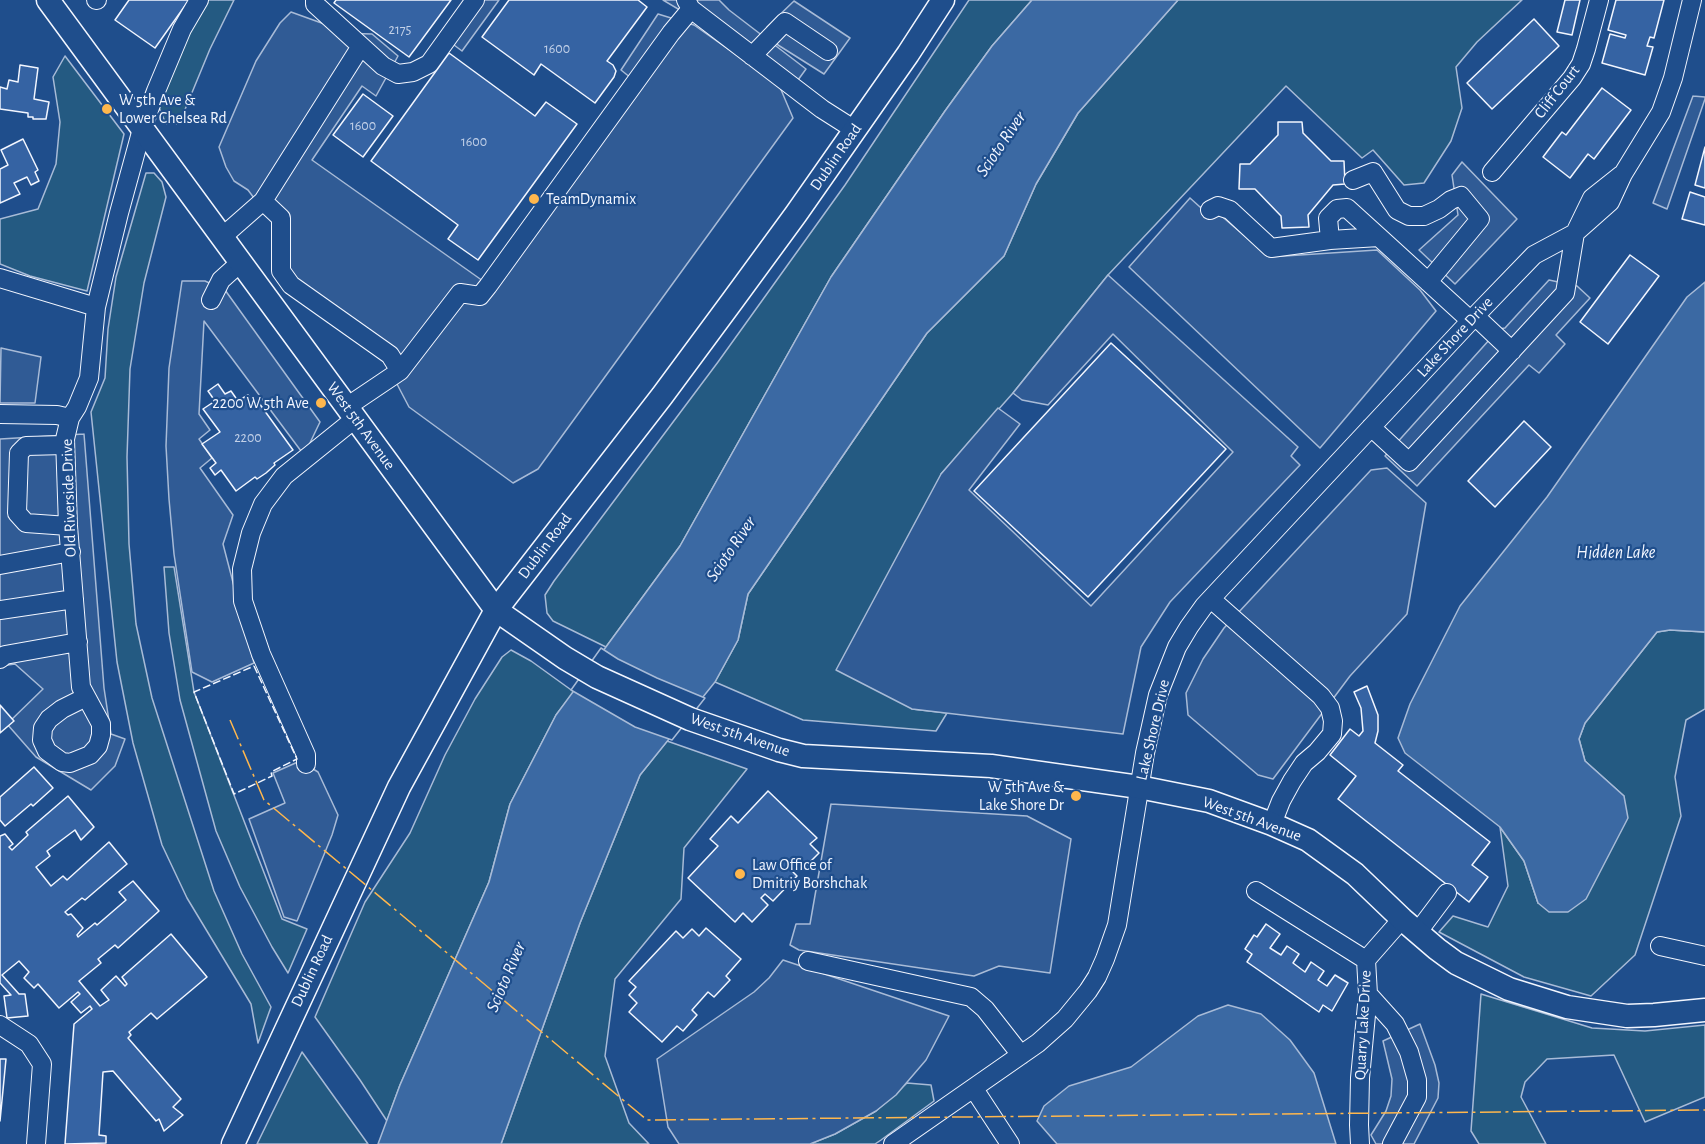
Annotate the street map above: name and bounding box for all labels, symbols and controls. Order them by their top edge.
house number: 2175 [389,22,411,38]
house number: 1600 [544,41,570,57]
street label: Cliff Court [1530,61,1584,123]
place label: W 5th Ave & Lower Chelsea Rd [119,90,227,128]
marker: W 5th Ave & Lower Chelsea Rd [100,102,114,116]
water label: Scioto River [971,107,1031,181]
house number: 1600 [350,118,376,134]
street label: Dublin Road [806,120,866,194]
house number: 1600 [461,134,487,150]
place label: TeamDynamix [546,189,636,209]
marker: TeamDynamix [527,192,541,206]
street label: Lake Shore Drive [1413,293,1497,381]
street label: West 5th Avenue [323,378,399,474]
place label: 2200 W 5th Ave [212,393,309,413]
marker: 2200 W 5th Ave [314,396,328,410]
house number: 2200 [234,430,262,446]
street label: Old Riverside Drive [57,439,81,557]
street label: Dublin Road [514,509,576,583]
water label: Scioto River [701,512,761,586]
water label: Hidden Lake [1576,542,1656,564]
street label: Lake Shore Drive [1132,678,1174,782]
street label: West 5th Avenue [688,709,792,761]
place label: W 5th Ave & Lake Shore Dr [979,777,1064,815]
marker: W 5th Ave & Lake Shore Dr [1069,789,1083,803]
street label: West 5th Avenue [1200,792,1304,846]
place label: Law Office of Dmitriy Borshchak [752,855,867,893]
marker: Law Office of Dmitriy Borshchak [733,867,747,881]
street label: Dublin Road [287,932,337,1010]
water label: Scioto River [482,939,530,1015]
street label: Quarry Lake Drive [1351,970,1375,1080]

